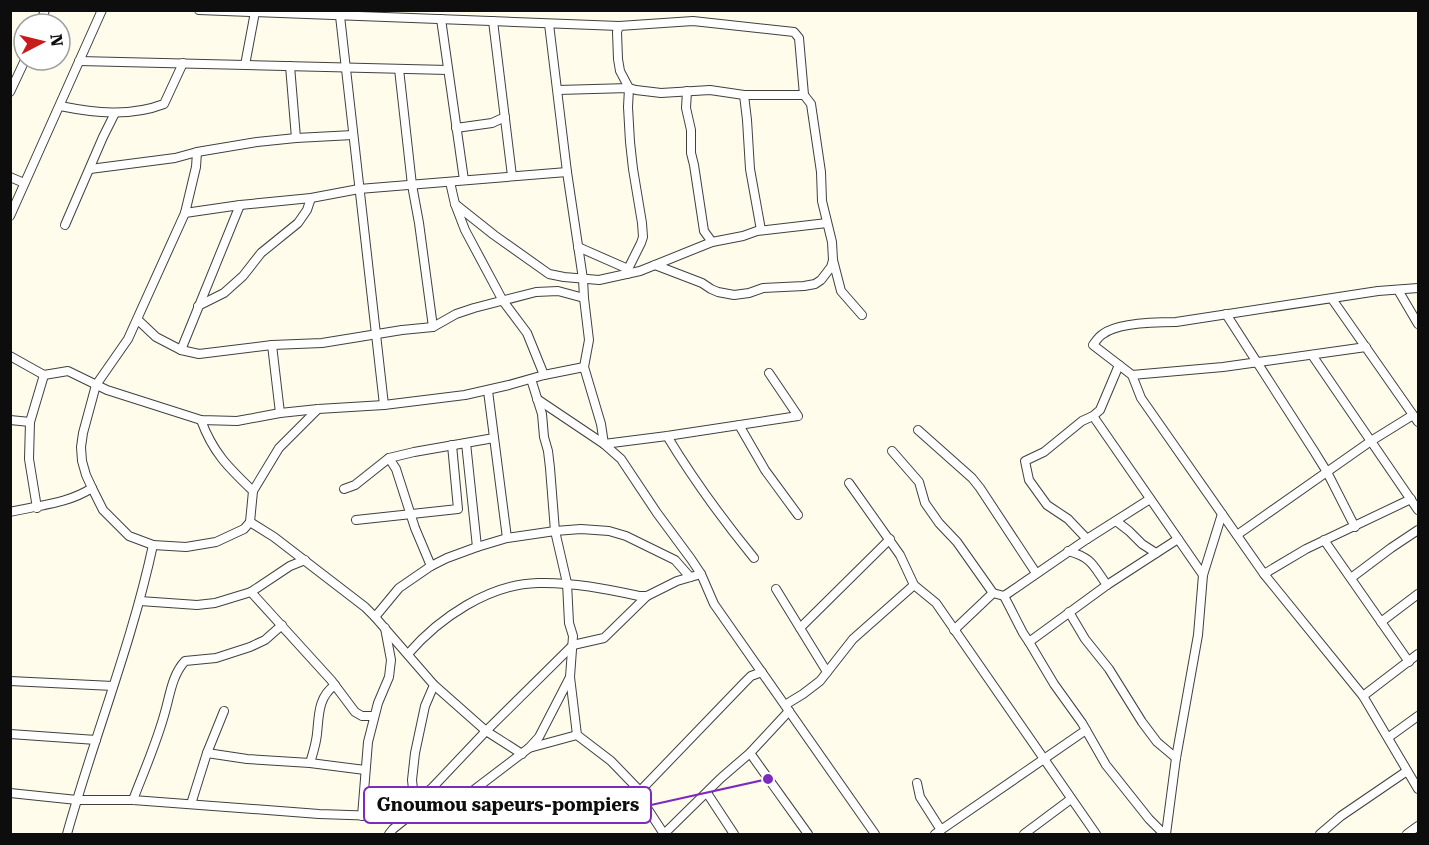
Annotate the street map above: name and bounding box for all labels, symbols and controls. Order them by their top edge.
north arrow [12,12,72,72]
text: N [46,33,67,48]
callout: Gnoumou sapeurs-pompiers [364,787,651,823]
text: Gnoumou sapeurs-pompiers [377,794,639,815]

